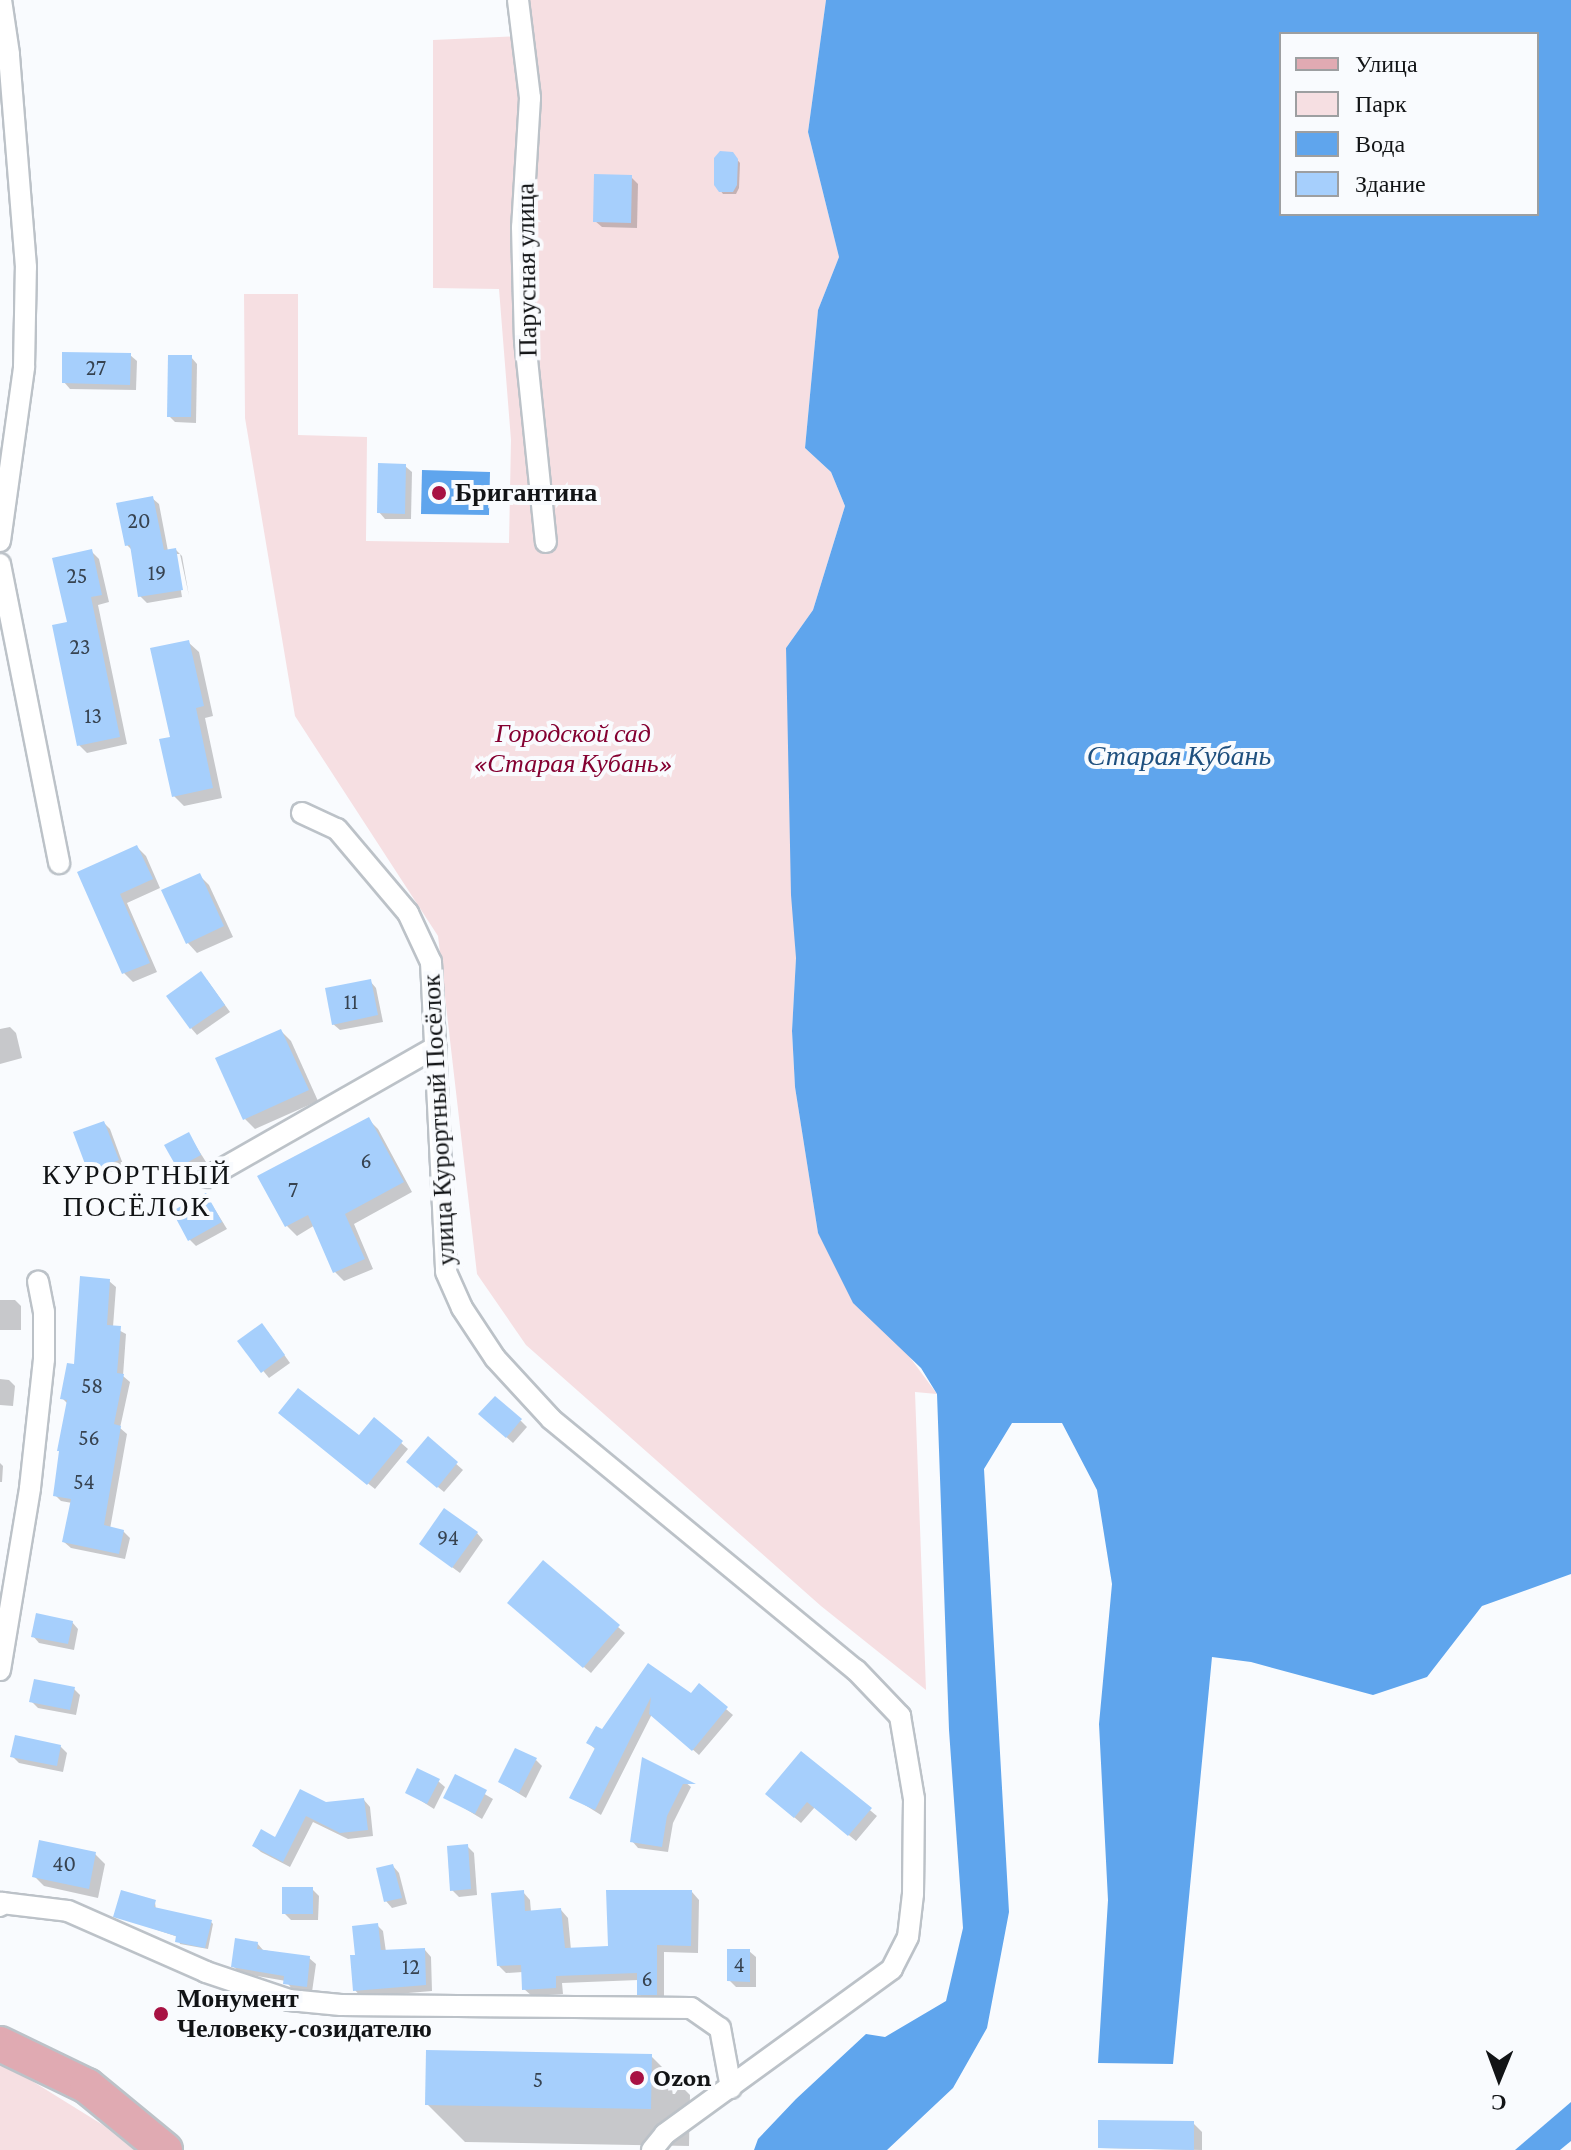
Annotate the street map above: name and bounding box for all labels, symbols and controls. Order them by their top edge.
legend [1279,32,1539,216]
text: Улица [1355,50,1418,77]
text: Парк [1355,90,1407,117]
text: Вода [1355,130,1405,157]
text: Здание [1355,170,1426,197]
street label: Парусная улица [510,183,544,357]
house number: 27 [86,355,106,381]
place label: Бригантина [455,477,597,509]
marker: Бригантина [430,484,448,502]
house number: 20 [128,508,150,534]
house number: 19 [148,560,166,586]
house number: 25 [67,563,87,589]
house number: 23 [70,634,90,660]
house number: 13 [84,703,102,729]
park label: Городской сад «Старая Кубань» [473,718,673,780]
water label: Старая Кубань [1087,739,1271,773]
street label: улица Курортный Посёлок [416,974,462,1266]
house number: 11 [344,989,358,1015]
house number: 6 [360,1148,372,1174]
district label: КУРОРТНЫЙ ПОСЁЛОК [42,1158,232,1224]
house number: 7 [288,1177,298,1203]
house number: 58 [81,1373,103,1399]
house number: 56 [78,1425,100,1451]
house number: 54 [73,1469,95,1495]
house number: 94 [437,1525,459,1551]
house number: 40 [52,1851,76,1877]
house number: 4 [733,1952,745,1978]
house number: 12 [402,1954,420,1980]
house number: 6 [641,1966,653,1992]
place label: Монумент Человеку-созидателю [177,1983,432,2044]
marker: Монумент Человеку-созидателю [152,2005,170,2023]
north arrow [1459,2038,1539,2118]
place label: Ozon [653,2062,711,2094]
house number: 5 [533,2067,543,2093]
marker: Ozon [628,2069,646,2087]
text: С [1490,2090,1507,2115]

